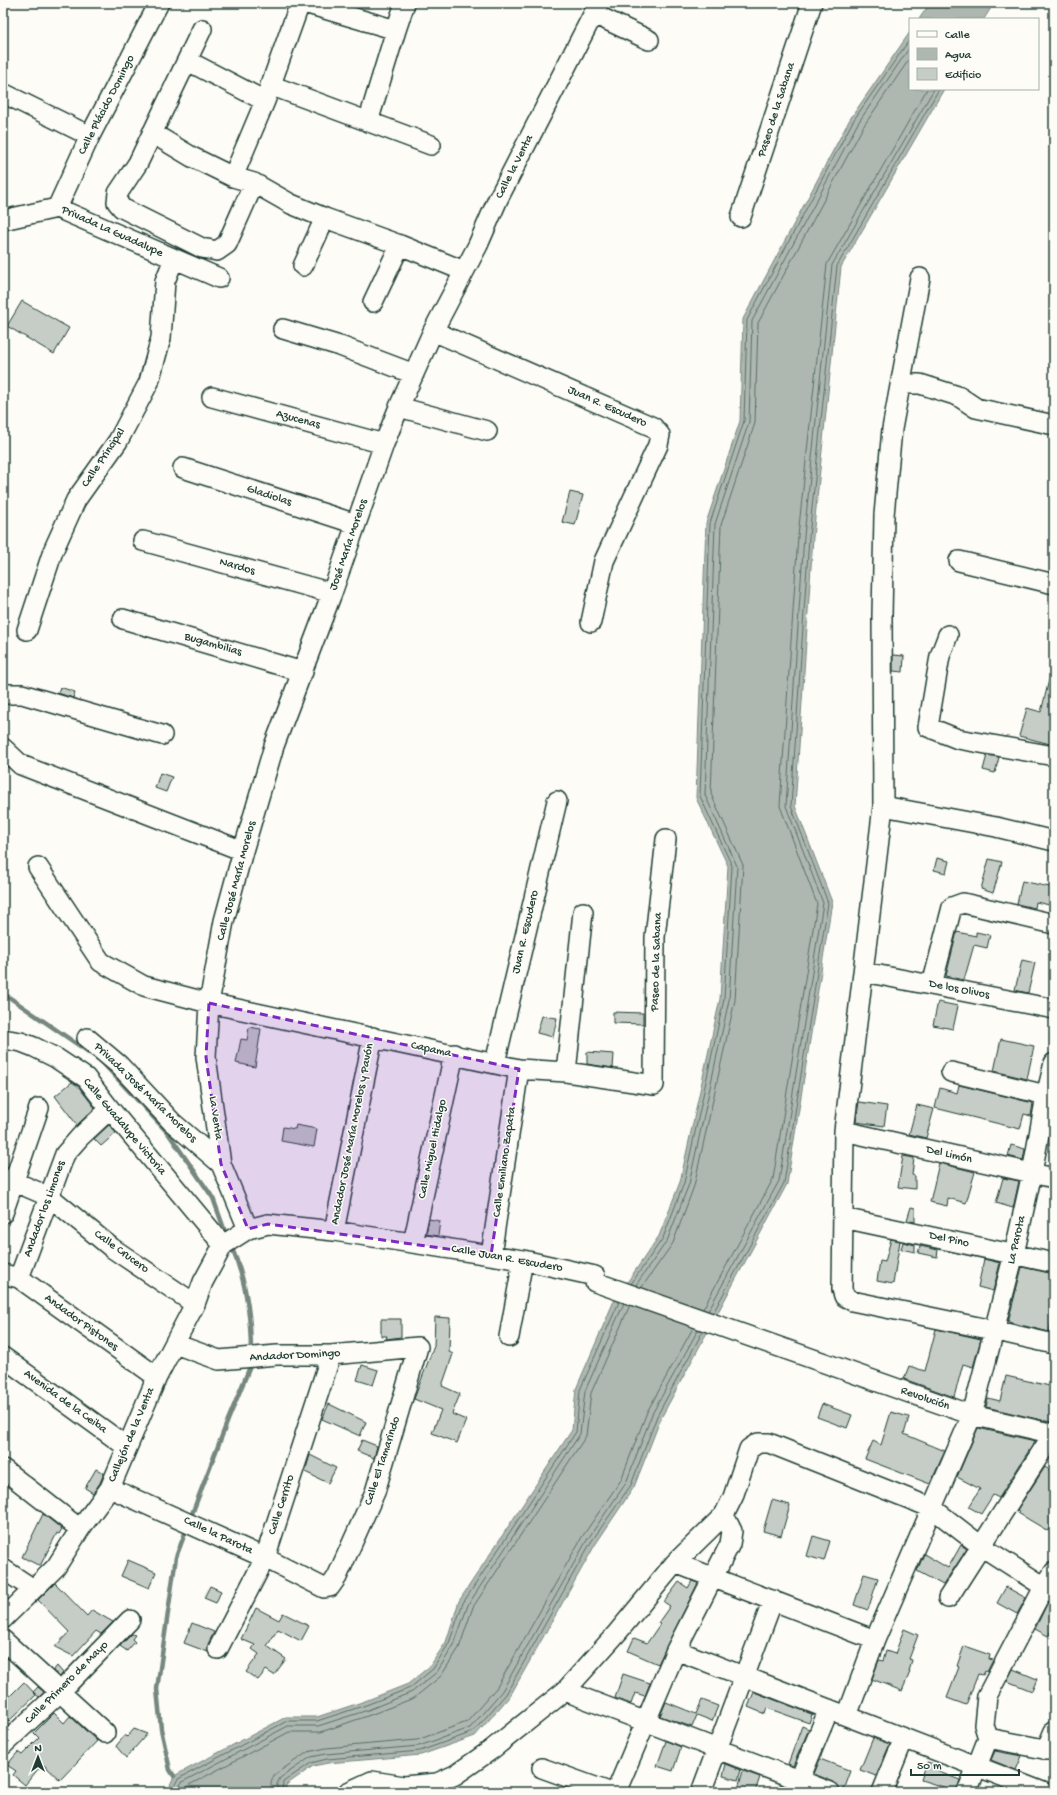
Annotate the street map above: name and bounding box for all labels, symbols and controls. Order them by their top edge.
legend [909,18,1039,90]
text: Calle [945,29,970,43]
text: Agua [945,49,972,63]
street label: Calle Plácido Domingo [76,53,138,157]
street label: Paseo de la Sabana [755,61,799,160]
text: Edificio [945,69,981,83]
street label: Calle la Venta [493,132,537,201]
street label: Privada La Guadalupe [58,203,166,261]
street label: Juan R. Escudero [565,383,649,431]
street label: Azucenas [274,407,322,433]
street label: Calle Principal [79,425,129,490]
street label: Gladiolas [245,482,294,510]
street label: José María Morelos [327,497,371,593]
street label: Nardos [218,555,257,579]
street label: Bugambilias [182,630,244,660]
street label: Calle José María Morelos [214,819,260,942]
street label: Juan R. Escudero [510,889,542,975]
street label: Paseo de la Sabana [648,912,666,1013]
street label: De los Olivos [927,977,991,1003]
street label: Privada José María Morelos [90,1039,200,1146]
street label: Capama [410,1039,453,1061]
street label: Andador José María Morelos y Pavón [329,1042,378,1226]
street label: Calle Guadalupe Victoria [79,1076,169,1179]
street label: La Venta [205,1095,225,1141]
street label: Calle Miguel Hidalgo [416,1098,450,1200]
street label: Calle Emiliano Zapata [490,1106,520,1218]
street label: Del Limón [924,1143,974,1167]
street label: Andador los Limones [21,1159,69,1259]
street label: La Parota [1005,1214,1029,1266]
street label: Calle Crucero [91,1227,151,1277]
street label: Del Pino [927,1229,970,1251]
street label: Calle Juan R. Escudero [450,1242,564,1276]
street label: Andador Pistones [41,1292,121,1355]
street label: Andador Domingo [249,1347,341,1365]
street label: Avenida de la Ceiba [20,1367,110,1437]
street label: Revolución [899,1384,952,1414]
street label: Callejón de la Venta [106,1385,158,1484]
street label: Calle El Tamarindo [362,1415,404,1507]
street label: Calle Cerrito [266,1473,298,1537]
street label: Calle la Parota [181,1514,255,1558]
street label: Calle Primero de Mayo [22,1638,112,1728]
north arrow [18,1737,58,1777]
text: N [34,1743,42,1755]
scale bar [911,1751,1019,1777]
text: 50 m [917,1760,942,1774]

